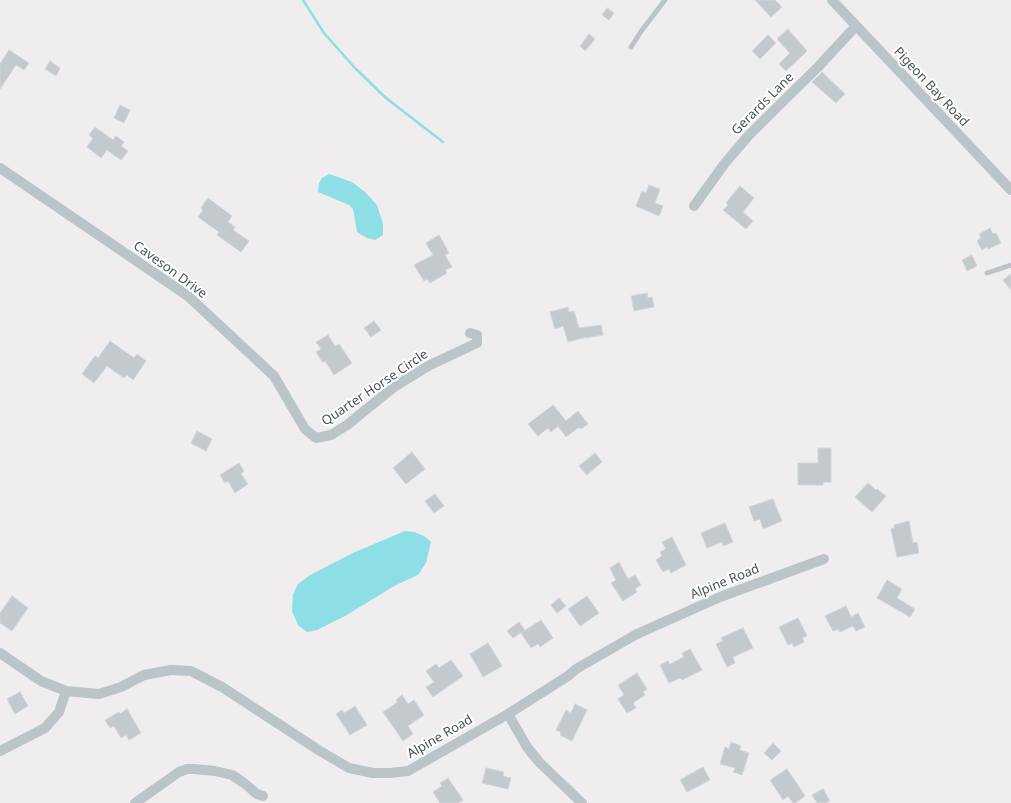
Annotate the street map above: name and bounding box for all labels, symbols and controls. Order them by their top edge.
street label: Pigeon Bay Road [890,44,972,130]
street label: Gerards Lane [729,70,797,138]
street label: Caveson Drive [130,238,210,302]
street label: Quarter Horse Circle [319,347,431,429]
street label: Alpine Road [688,561,762,603]
street label: Alpine Road [404,712,476,762]

